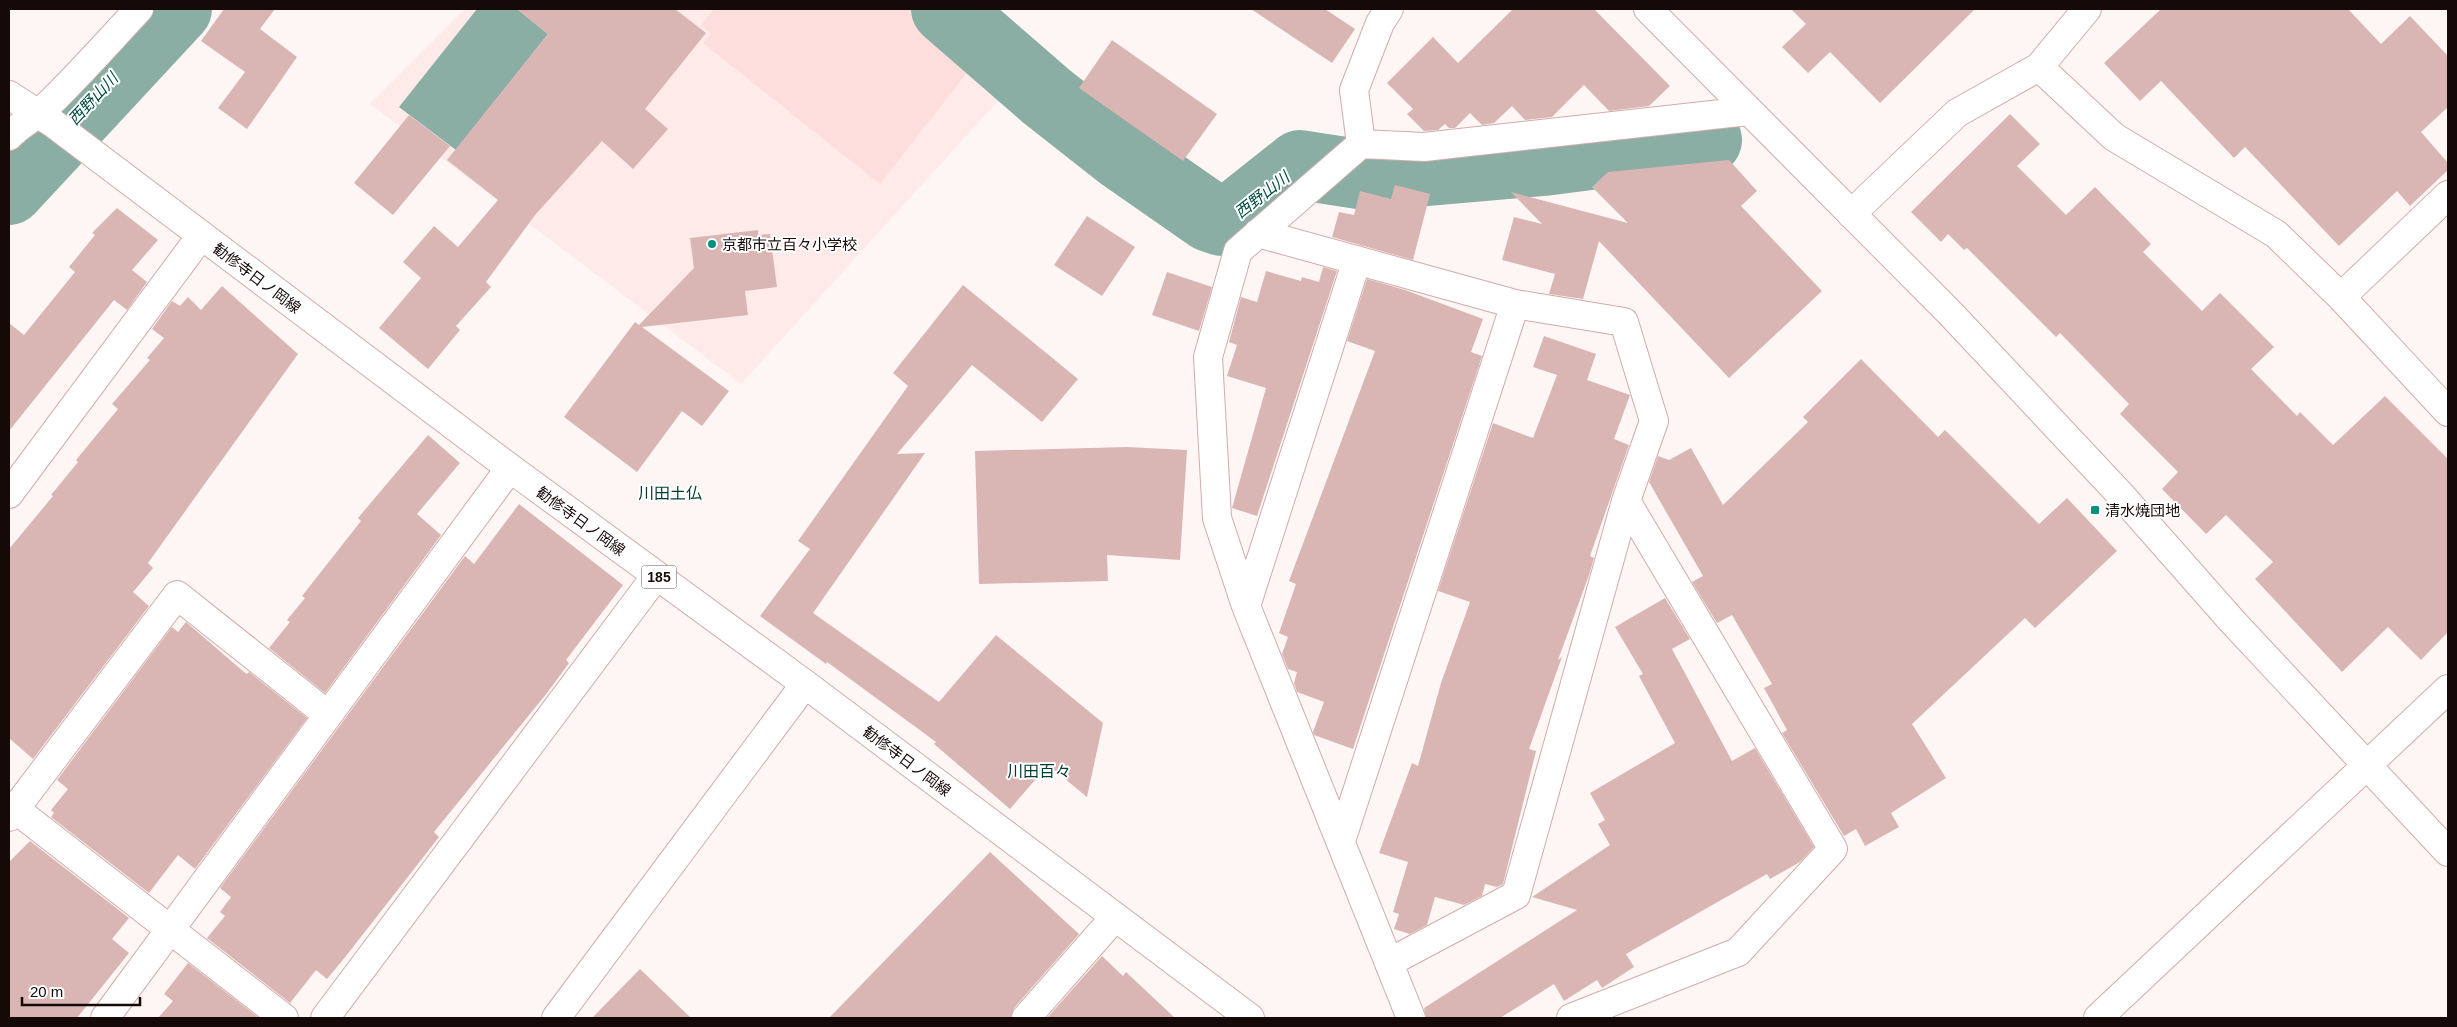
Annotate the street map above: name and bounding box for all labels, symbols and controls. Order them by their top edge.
water label: 西野山川 [65,68,122,128]
water label: 西野山川 [1232,167,1294,221]
place label: 京都市立百々小学校 [722,236,857,253]
marker: 京都市立百々小学校 [706,238,718,250]
street label: 勧修寺日ノ岡線 [210,240,304,316]
street label: 勧修寺日ノ岡線 [534,483,628,559]
district label: 川田土仏 [638,485,702,502]
place label: 清水焼団地 [2105,502,2180,519]
marker: 清水焼団地 [2089,504,2101,516]
road number: 185 [642,566,676,588]
street label: 勧修寺日ノ岡線 [860,723,954,799]
district label: 川田百々 [1007,763,1071,780]
scale bar [22,974,140,1006]
text: 20 m [30,983,63,1000]

